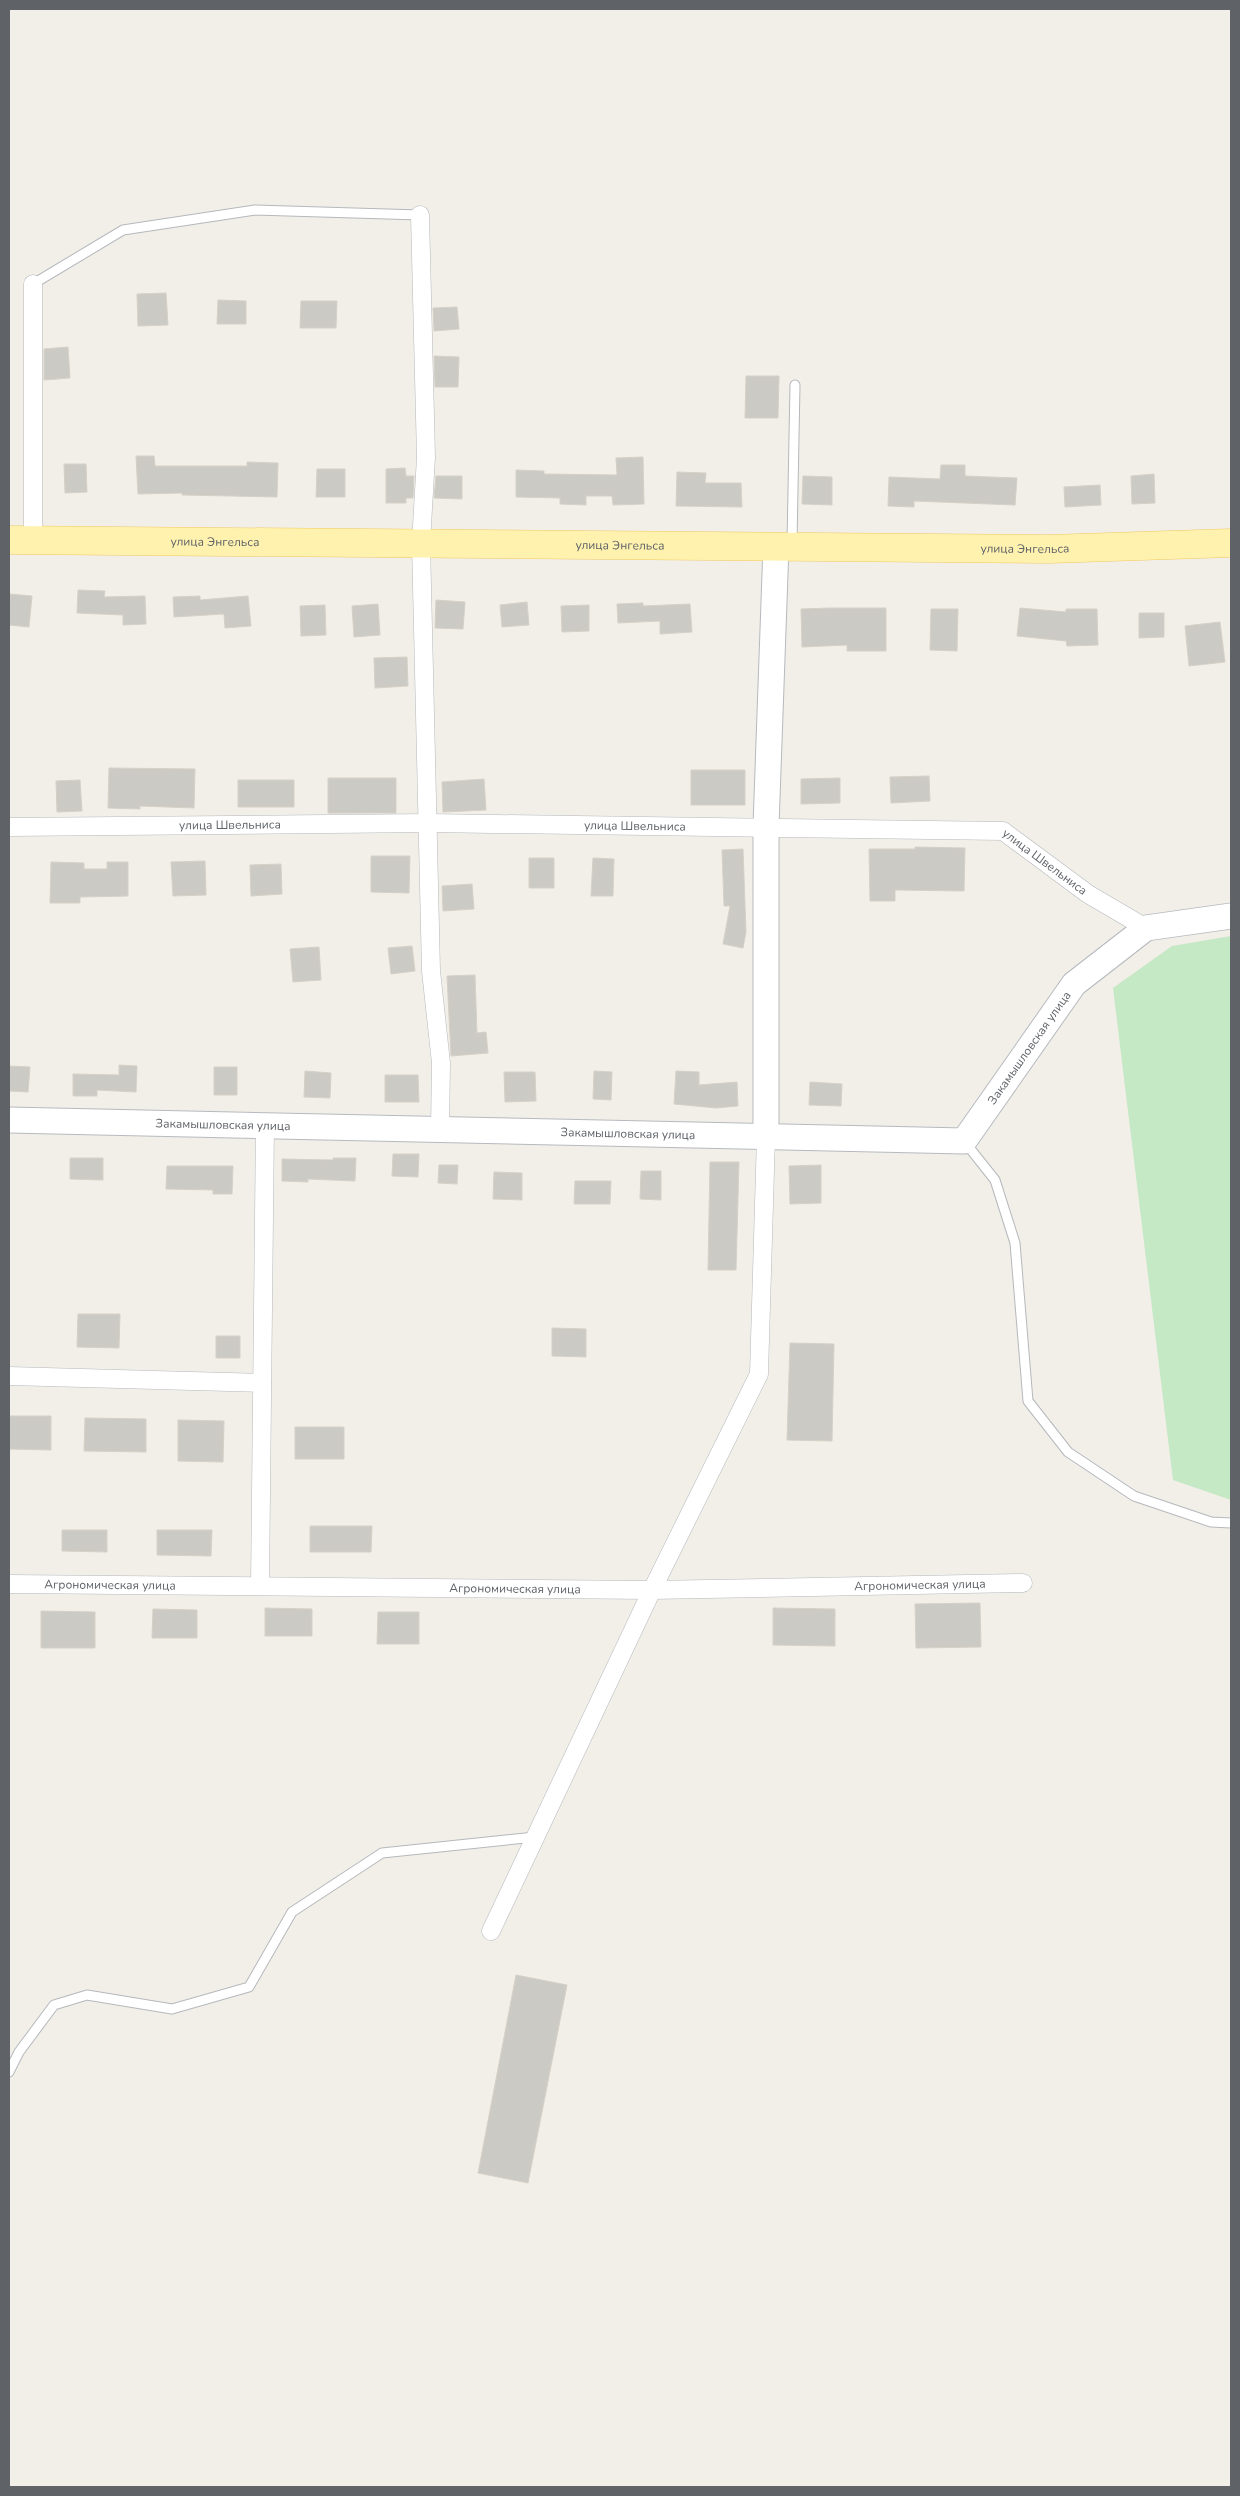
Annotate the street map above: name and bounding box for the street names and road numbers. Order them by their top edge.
street label: улица Энгельса [170,533,260,550]
street label: улица Энгельса [575,537,665,554]
street label: улица Энгельса [980,540,1070,557]
street label: улица Швельниса [179,816,281,833]
street label: улица Швельниса [584,817,686,835]
street label: улица Швельниса [999,825,1090,899]
street label: Закамышловская улица [984,988,1075,1108]
street label: Закамышловская улица [155,1115,291,1134]
street label: Закамышловская улица [560,1124,696,1143]
street label: Агрономическая улица [44,1576,176,1594]
street label: Агрономическая улица [854,1576,986,1594]
street label: Агрономическая улица [449,1580,581,1597]

